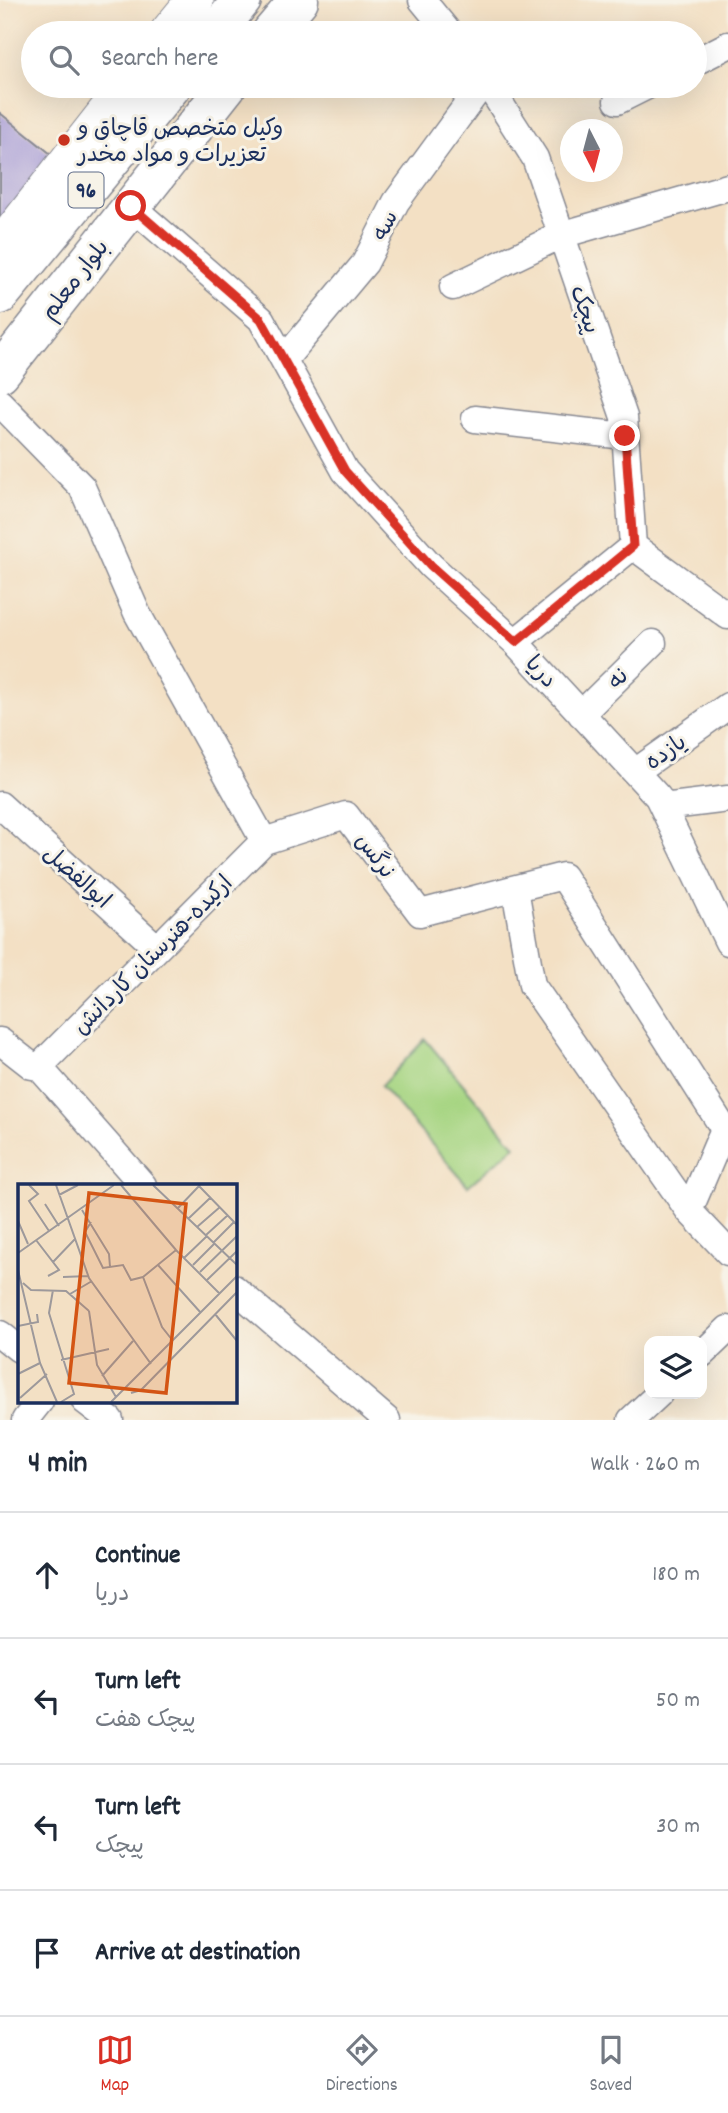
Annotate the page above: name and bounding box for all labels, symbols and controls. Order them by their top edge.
search box [21,21,707,98]
icon: search [45,41,83,79]
text: Search here [101,41,219,78]
place label: وکیل متخصص قاچاق و تعزیرات و مواد مخدر [76,114,283,173]
north arrow [560,119,623,182]
marker: وکیل متخصص قاچاق و تعزیرات و مواد مخدر [56,132,72,148]
road number: 96 [68,172,104,208]
route start [115,190,146,221]
street label: سه [366,206,409,247]
street label: بلوار معلم [35,234,119,329]
street label: پیچک [559,282,606,339]
route end [609,420,640,451]
street label: دریا [516,650,563,697]
street label: نه [601,662,638,699]
street label: یازده [639,728,695,780]
street label: نرگس [345,827,401,887]
street label: ابوالفضل [34,839,117,918]
street label: ارکیده-هنرستان کاردانش [67,869,242,1044]
inset map [18,1184,236,1402]
map controls [644,1336,707,1399]
button: layers [644,1336,707,1399]
text: 4 min [28,1444,87,1487]
text: Walk · 260 m [590,1449,700,1482]
text: Continue [95,1538,180,1575]
icon: ahead [28,1556,66,1594]
text: 180 m [652,1559,700,1592]
text: دریا [95,1579,129,1612]
text: Turn left [95,1664,181,1701]
icon: left [28,1682,66,1720]
text: 50 m [656,1685,700,1718]
text: پیچک هفت [95,1705,196,1738]
text: Turn left [95,1790,181,1827]
icon: left [28,1808,66,1846]
text: 30 m [656,1811,700,1844]
text: پیچک [95,1831,144,1864]
icon: arrive [28,1934,66,1972]
text: Arrive at destination [95,1935,300,1972]
tab: Map [96,2031,134,2100]
tab: Directions [326,2031,398,2100]
tab: Saved [590,2031,632,2100]

